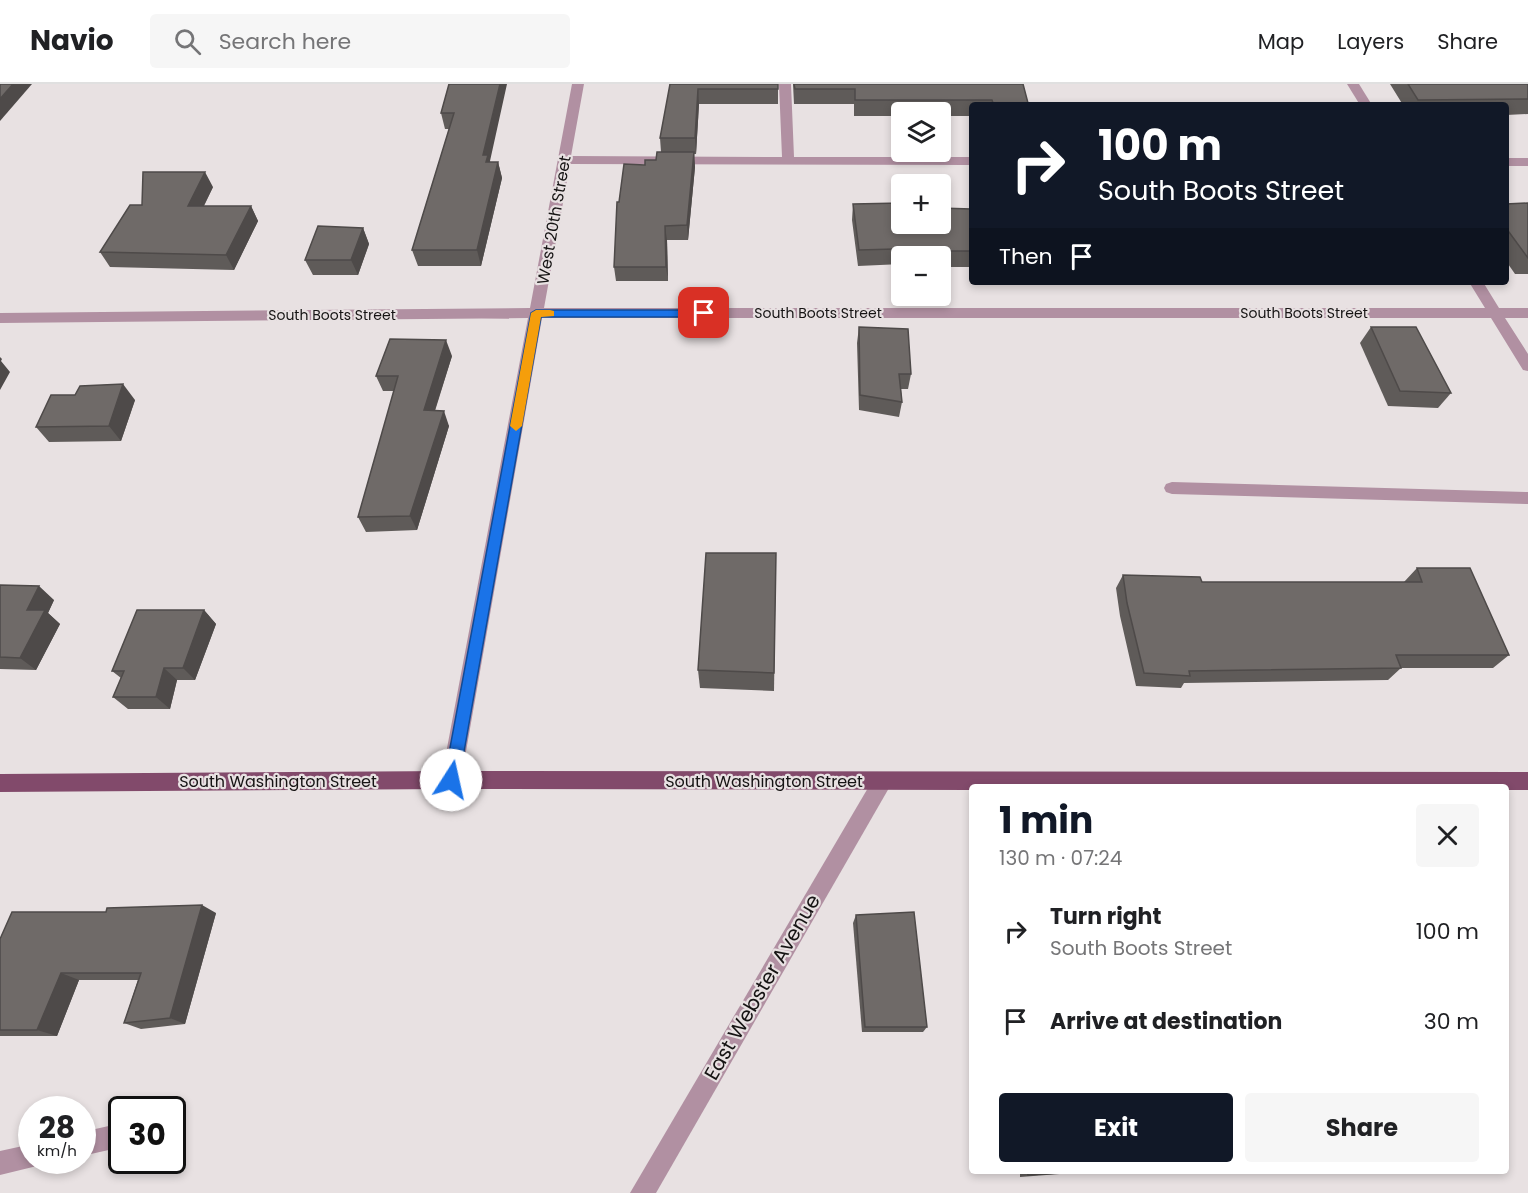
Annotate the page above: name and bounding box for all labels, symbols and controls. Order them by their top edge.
search box [150,14,570,68]
text: Navio [30,21,114,60]
icon: search [171,25,204,58]
text: Search here [219,26,351,57]
text: Map [1258,27,1304,56]
text: Layers [1337,27,1404,56]
text: Share [1437,27,1498,56]
map controls [891,102,951,306]
button: layers [891,102,951,162]
text: 100 m [1098,116,1222,175]
icon: right [999,126,1077,204]
street label: West 20th Street [531,154,577,286]
text: South Boots Street [1098,172,1344,209]
button: + [891,174,951,234]
icon: arrive [1065,240,1098,273]
text: Then [999,241,1053,272]
button: − [891,246,951,306]
pin [678,287,729,338]
icon: arrive [687,296,720,329]
street label: South Boots Street [754,303,882,323]
street label: South Boots Street [1240,303,1368,323]
street label: South Boots Street [268,305,396,325]
position arrow [419,748,483,812]
street label: South Washington Street [179,770,377,793]
street label: South Washington Street [665,770,863,793]
text: 1 min [999,795,1093,846]
button: close [1416,804,1479,867]
text: 130 m · 07:24 [999,844,1122,872]
street label: East Webster Avenue [697,889,827,1085]
text: Turn right [1050,901,1161,932]
icon: right [999,915,1032,948]
text: 100 m [1416,916,1479,947]
text: South Boots Street [1050,934,1232,962]
icon: arrive [999,1005,1032,1038]
text: Arrive at destination [1050,1006,1282,1037]
text: 30 m [1424,1006,1479,1037]
button: Exit [999,1093,1233,1162]
button: Share [1245,1093,1479,1162]
speed limit sign: 30 [108,1096,186,1174]
text: 28 [39,1106,75,1149]
text: km/h [37,1140,77,1161]

